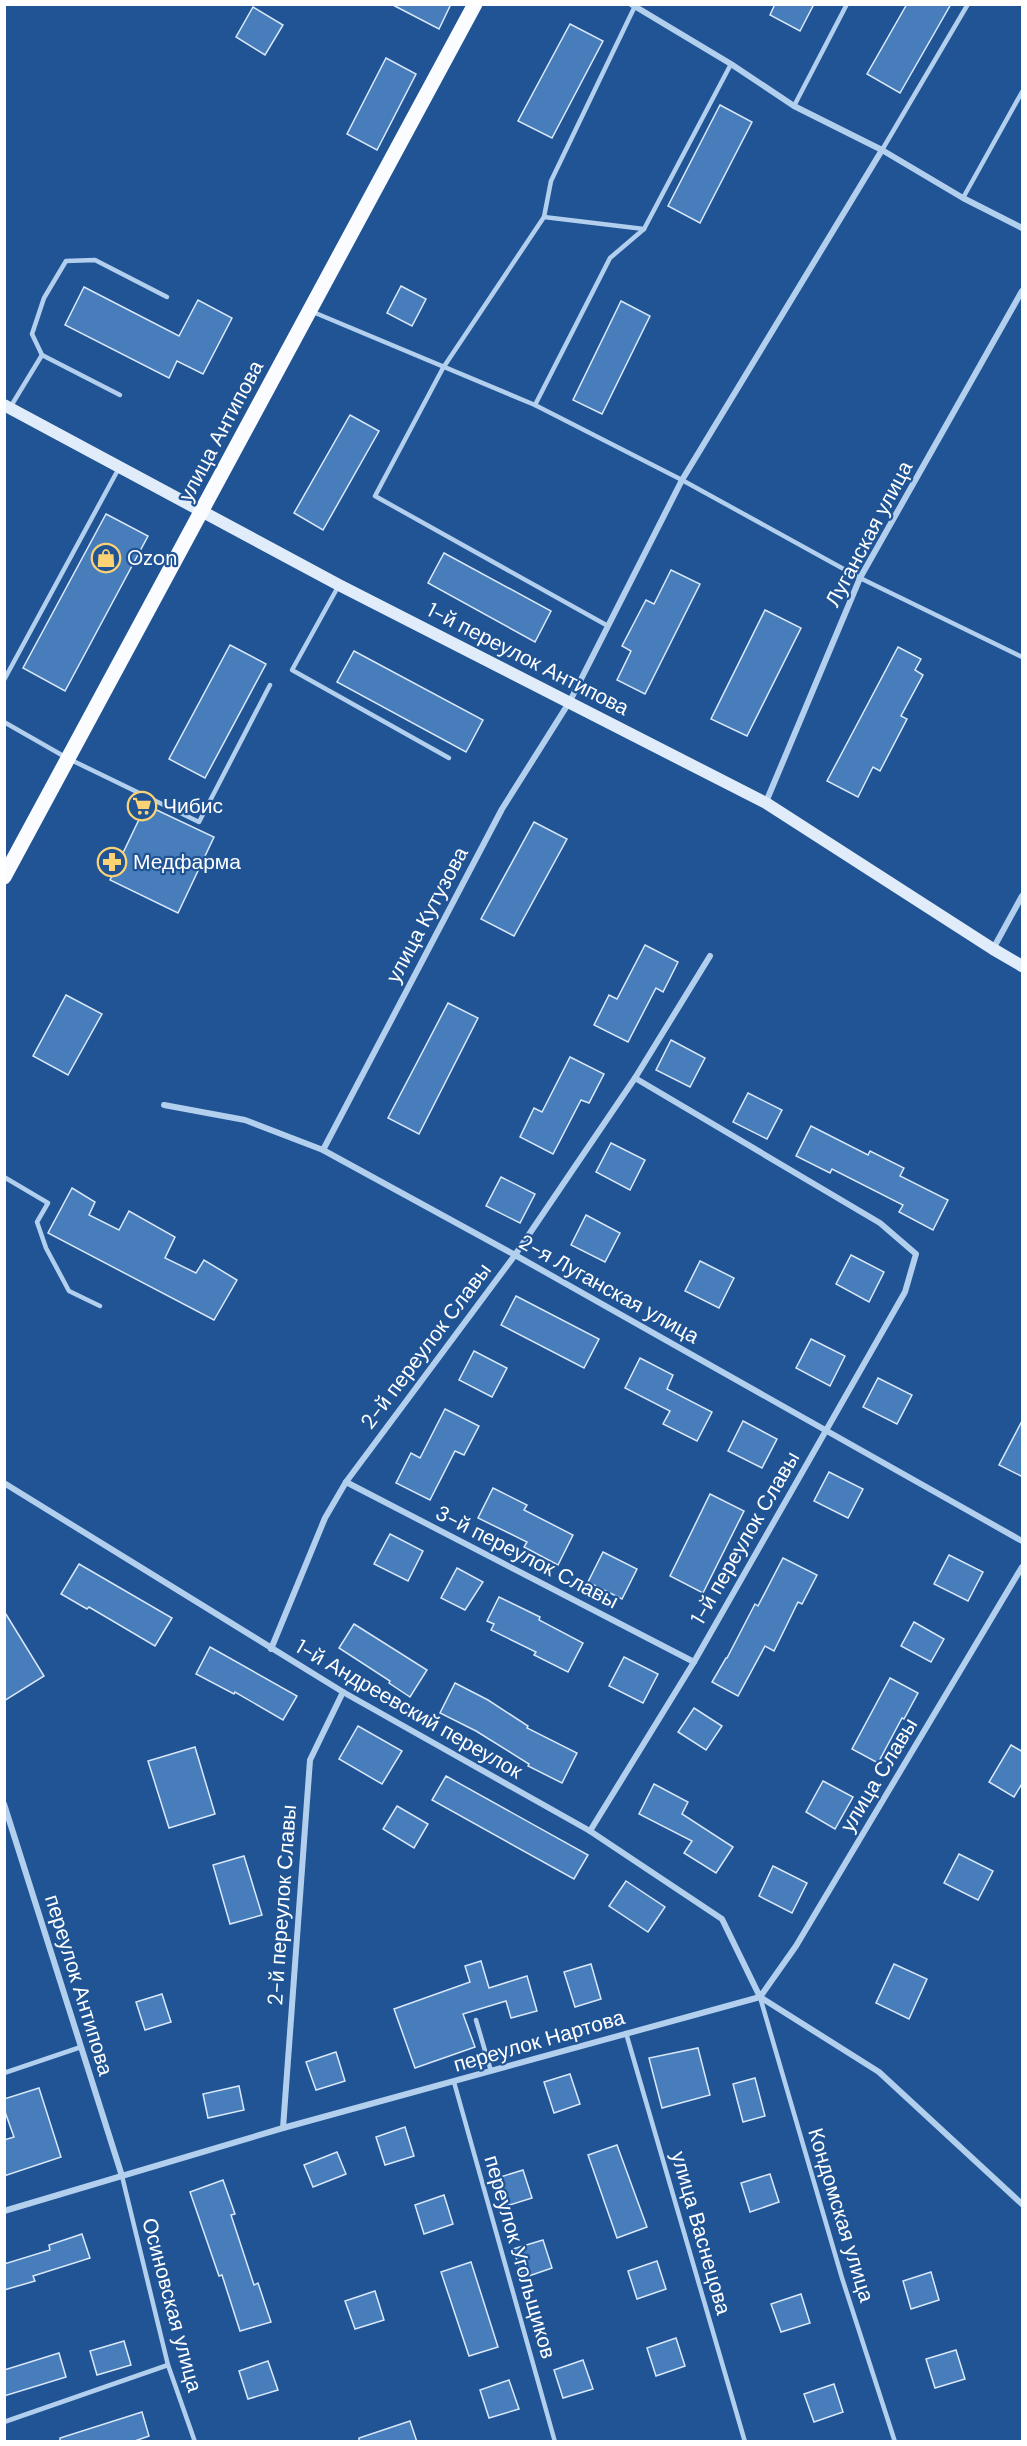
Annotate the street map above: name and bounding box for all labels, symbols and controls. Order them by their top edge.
street label: улица Антипова [172,355,270,506]
street label: Луганская улица [819,456,919,612]
shop icon: Ozon [90,542,122,574]
place label: Ozon [127,544,177,572]
street label: 1-й переулок Антипова [422,596,634,722]
supermarket icon: Чибис [126,790,158,822]
place label: Чибис [163,792,223,820]
street label: улица Кутузова [379,842,475,988]
pharmacy icon: Медфарма [96,846,128,878]
place label: Медфарма [133,848,241,876]
street label: 2-я Луганская улица [514,1228,704,1350]
street label: 2-й переулок Славы [354,1257,498,1435]
street label: 1-й переулок Славы [684,1446,806,1630]
street label: 3-й переулок Славы [431,1499,623,1615]
street label: 1-й Андреевский переулок [291,1633,528,1786]
street label: улица Славы [834,1713,924,1837]
street label: 2-й переулок Славы [261,1804,303,2006]
street label: переулок Антипова [38,1891,120,2079]
street label: переулок Нартова [450,2003,628,2079]
street label: Кондомская улица [801,2125,881,2306]
street label: улица Васнецова [664,2148,738,2318]
street label: переулок Угольщиков [478,2152,562,2362]
street label: Осиновская улица [135,2215,209,2396]

